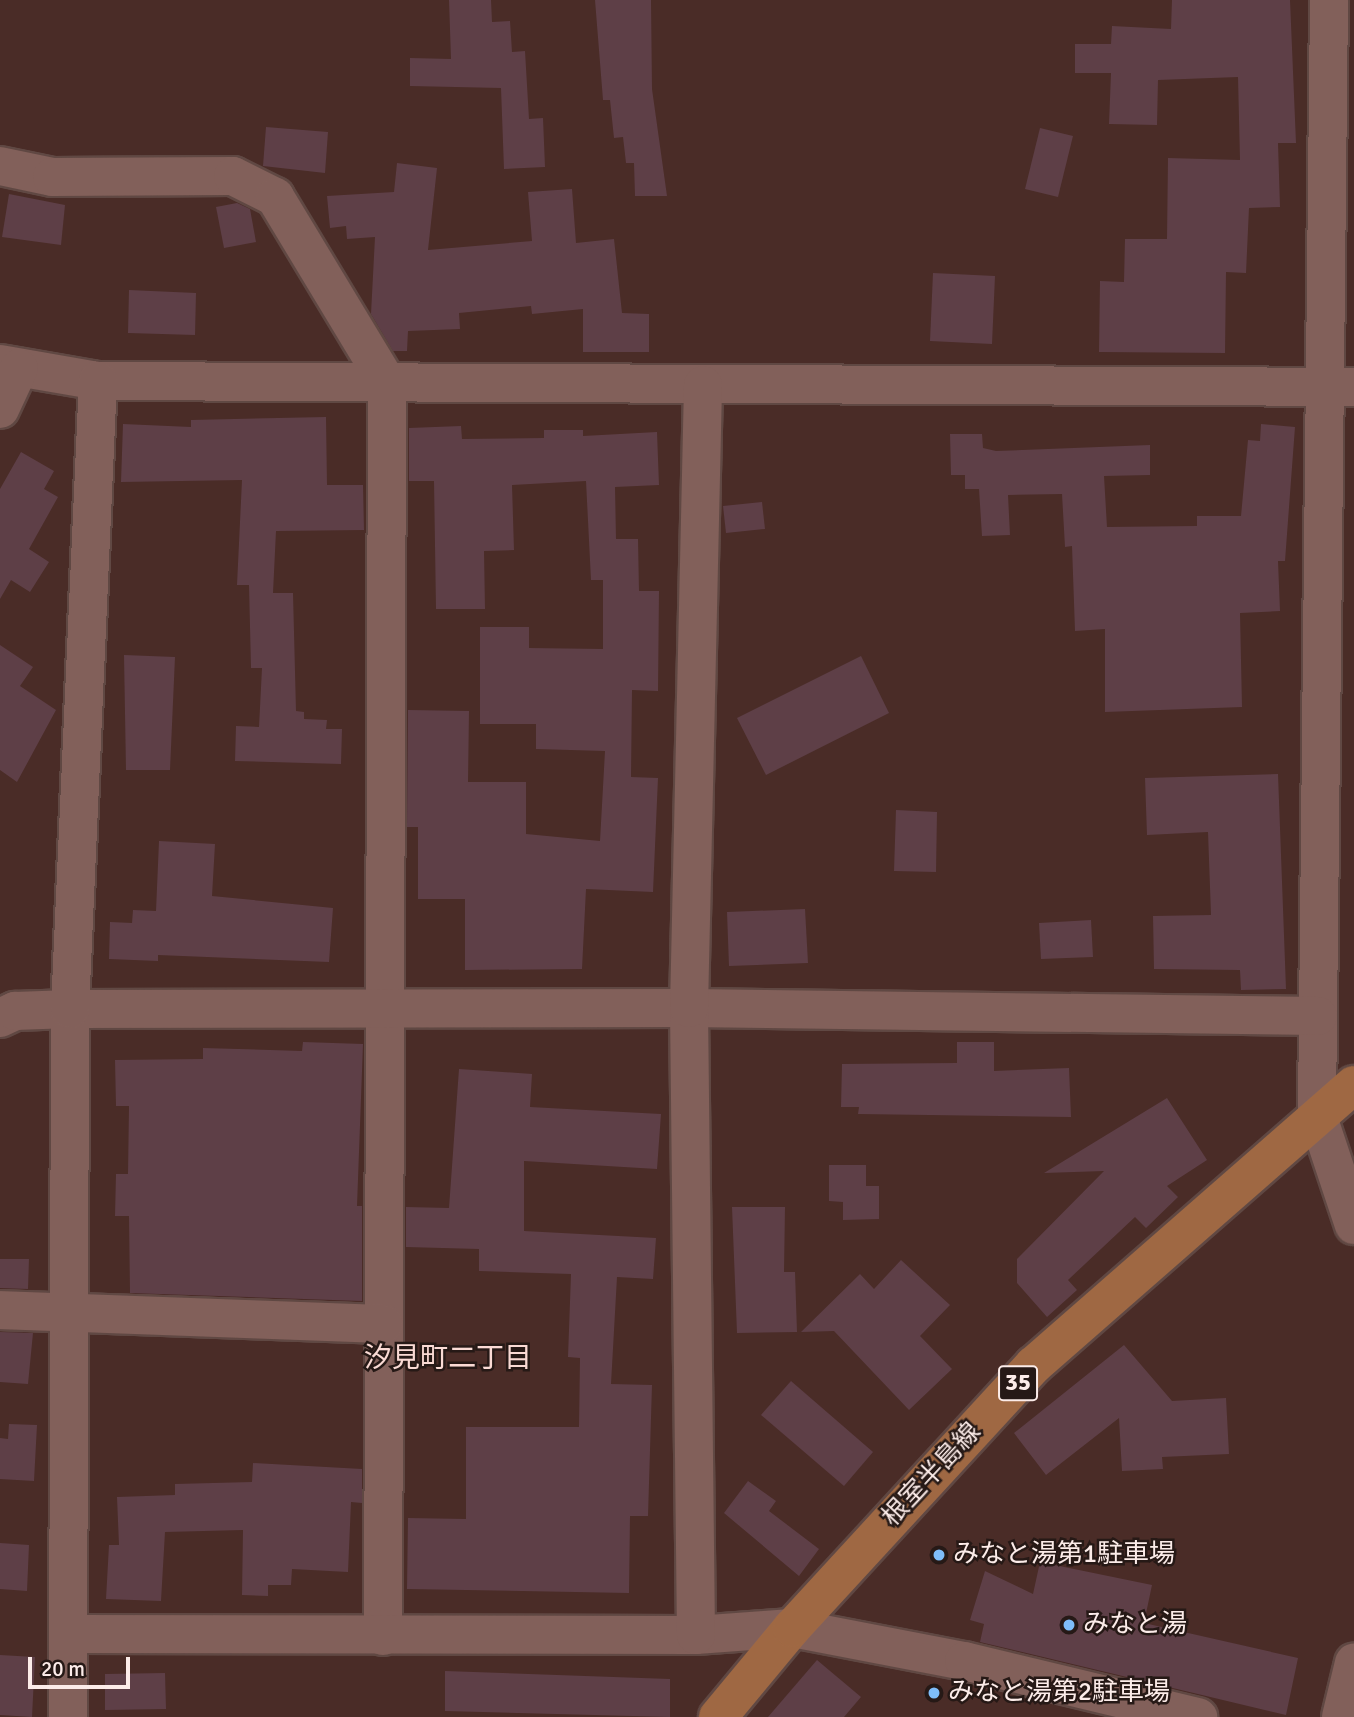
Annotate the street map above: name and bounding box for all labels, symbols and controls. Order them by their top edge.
district label: 汐見町二丁目 [364,1341,532,1375]
road number: 35 [997,1363,1039,1404]
street label: 根室半島線 [876,1417,988,1533]
place label: みなと湯第1駐車場 [953,1539,1175,1571]
marker: みなと湯第1駐車場 [931,1547,947,1563]
place label: みなと湯 [1083,1609,1187,1641]
marker: みなと湯 [1061,1617,1077,1633]
scale bar [32,1644,133,1688]
text: 20 m [41,1656,85,1682]
place label: みなと湯第2駐車場 [948,1677,1170,1709]
marker: みなと湯第2駐車場 [926,1685,942,1701]

